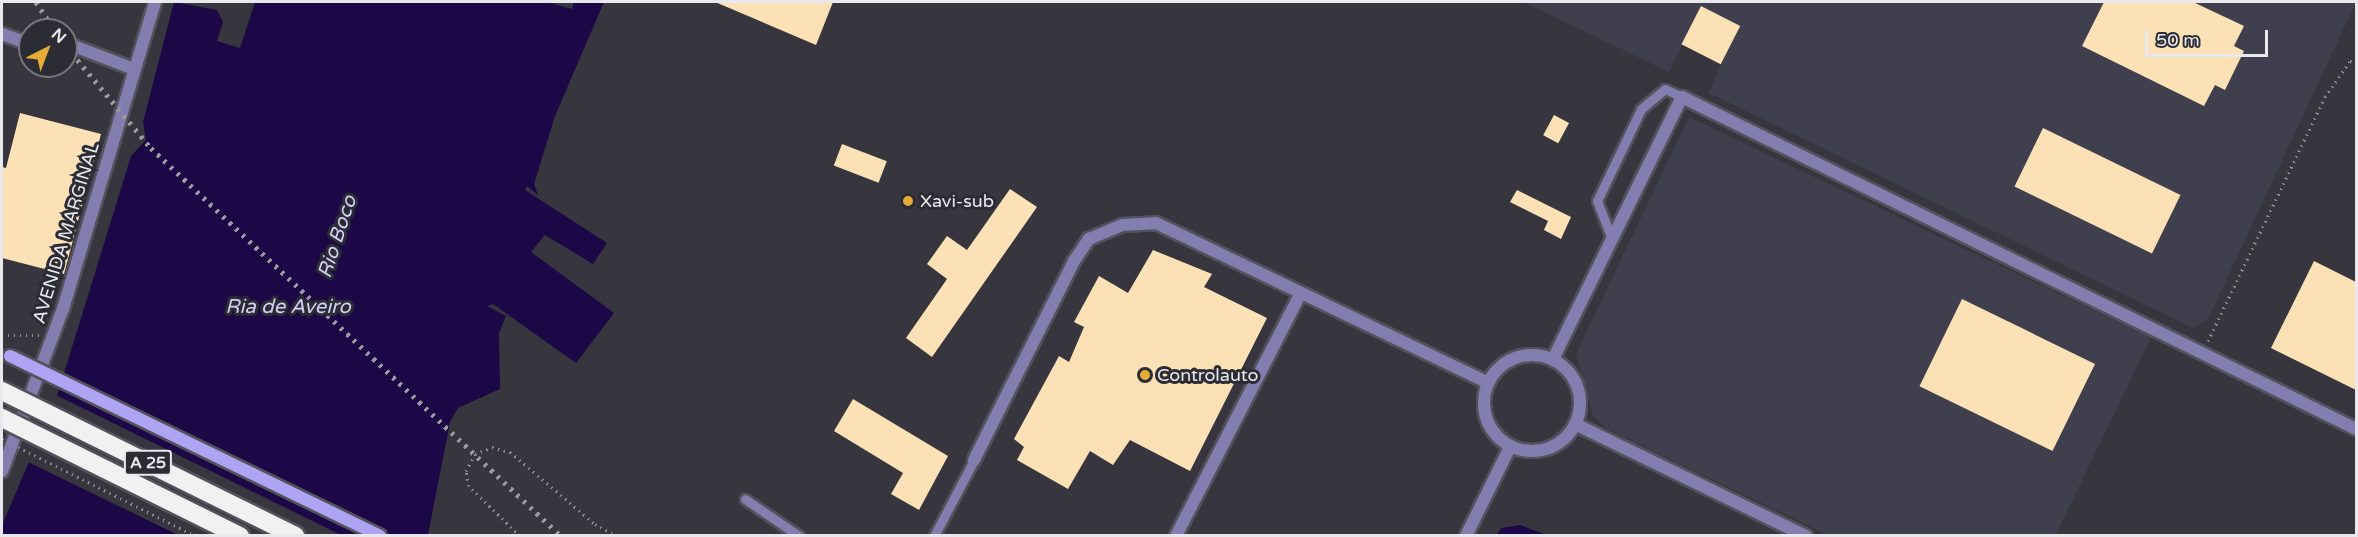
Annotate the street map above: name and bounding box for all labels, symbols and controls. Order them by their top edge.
north arrow [18,18,78,78]
scale bar [2148,18,2271,56]
text: N [47,24,70,48]
text: 50 m [2156,29,2200,51]
street label: AVENIDA MARGINAL [28,140,104,326]
place label: Xavi-sub [920,190,994,212]
water label: Rio Boco [313,193,363,281]
marker: Xavi-sub [901,194,915,208]
water label: Ria de Aveiro [225,295,351,319]
place label: Controlauto [1157,364,1259,386]
marker: Controlauto [1138,368,1152,382]
road number: A 25 [122,450,174,476]

